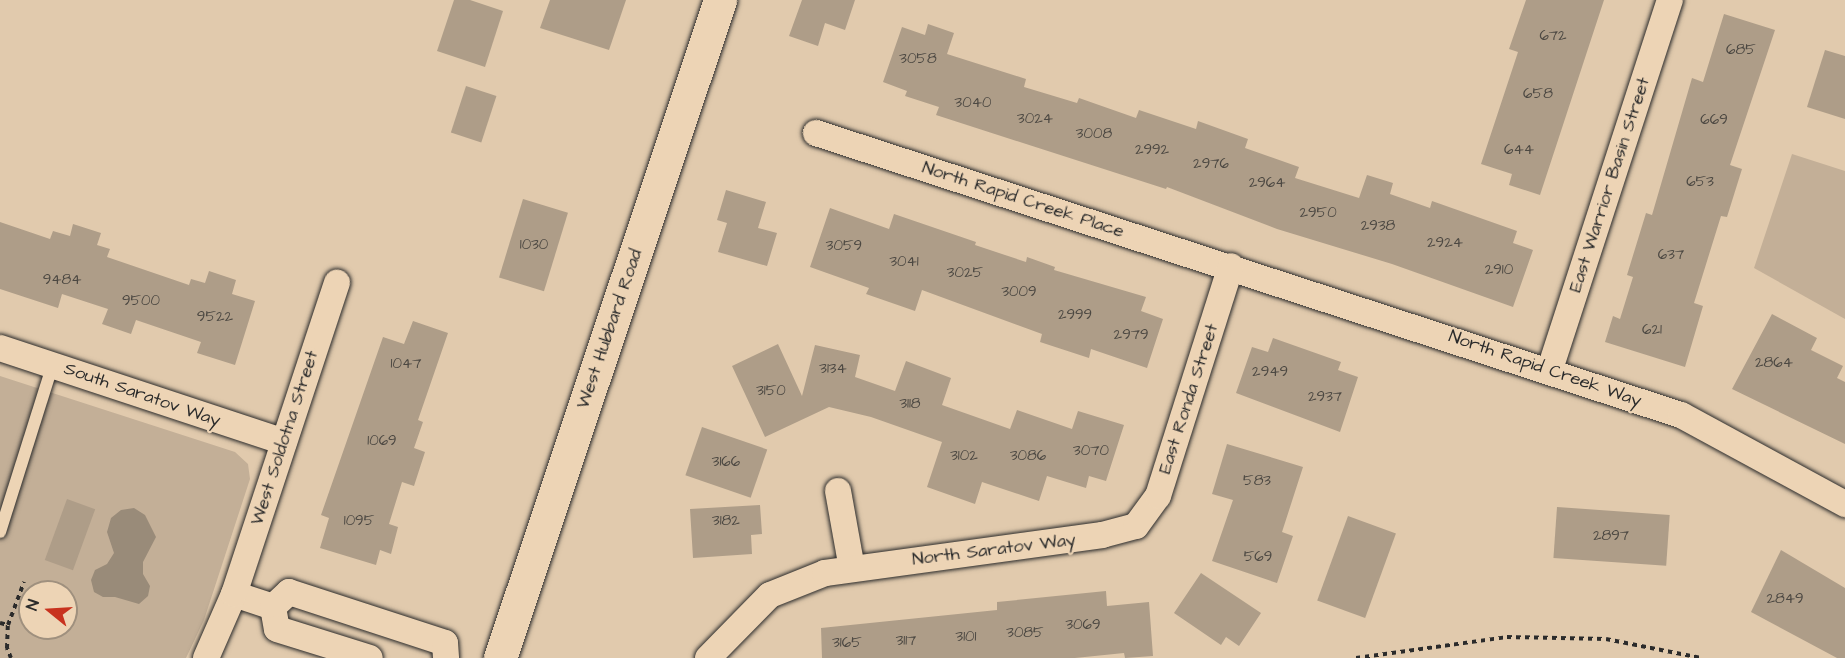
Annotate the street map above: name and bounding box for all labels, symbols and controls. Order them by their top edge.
house number: 672 [1539,27,1567,45]
house number: 685 [1726,41,1756,59]
house number: 3058 [899,50,937,68]
street label: East Warrior Basin Street [1565,75,1655,295]
house number: 658 [1523,85,1553,103]
house number: 3040 [955,94,991,112]
house number: 3024 [1017,110,1053,128]
house number: 669 [1700,111,1728,129]
house number: 3008 [1076,125,1112,143]
house number: 2992 [1135,141,1169,159]
house number: 644 [1504,141,1534,159]
house number: 2976 [1193,155,1229,173]
street label: North Rapid Creek Place [919,157,1127,243]
house number: 653 [1686,173,1714,191]
house number: 2964 [1249,174,1285,192]
house number: 2950 [1299,204,1337,222]
house number: 2938 [1361,217,1395,235]
house number: 2924 [1427,234,1463,252]
house number: 1030 [520,236,548,254]
house number: 3059 [826,237,862,255]
street label: West Hubbard Road [573,246,647,412]
house number: 637 [1658,246,1684,264]
house number: 3041 [889,253,919,271]
house number: 2910 [1485,261,1513,279]
house number: 3025 [947,264,983,282]
house number: 9484 [43,271,81,289]
house number: 3009 [1001,283,1037,301]
house number: 9500 [122,292,160,310]
house number: 2999 [1058,306,1092,324]
house number: 9522 [197,308,233,326]
street label: East Ronda Street [1155,321,1223,477]
house number: 621 [1642,321,1662,339]
house number: 2979 [1114,326,1148,344]
street label: North Rapid Creek Way [1446,326,1644,412]
street label: West Soldotna Street [247,348,323,528]
house number: 2864 [1755,354,1793,372]
house number: 1047 [391,355,421,373]
street label: South Saratov Way [61,358,223,432]
house number: 3134 [819,360,847,378]
house number: 2949 [1252,363,1288,381]
house number: 3150 [756,382,786,400]
house number: 2937 [1308,388,1342,406]
house number: 3118 [899,395,921,413]
house number: 1069 [367,432,397,450]
house number: 3070 [1073,442,1109,460]
house number: 3102 [950,447,978,465]
house number: 3086 [1010,447,1046,465]
house number: 3166 [712,453,740,471]
house number: 583 [1243,472,1271,490]
house number: 1095 [344,512,374,530]
house number: 3182 [712,512,740,530]
house number: 2897 [1593,527,1629,545]
street label: North Saratov Way [911,529,1077,571]
house number: 569 [1244,548,1272,566]
north arrow [18,580,78,640]
house number: 2849 [1766,590,1804,608]
text: N [21,597,45,613]
house number: 3069 [1065,616,1101,634]
house number: 3085 [1006,624,1044,642]
house number: 3101 [956,628,976,646]
house number: 3117 [896,632,916,650]
house number: 3165 [832,634,862,652]

